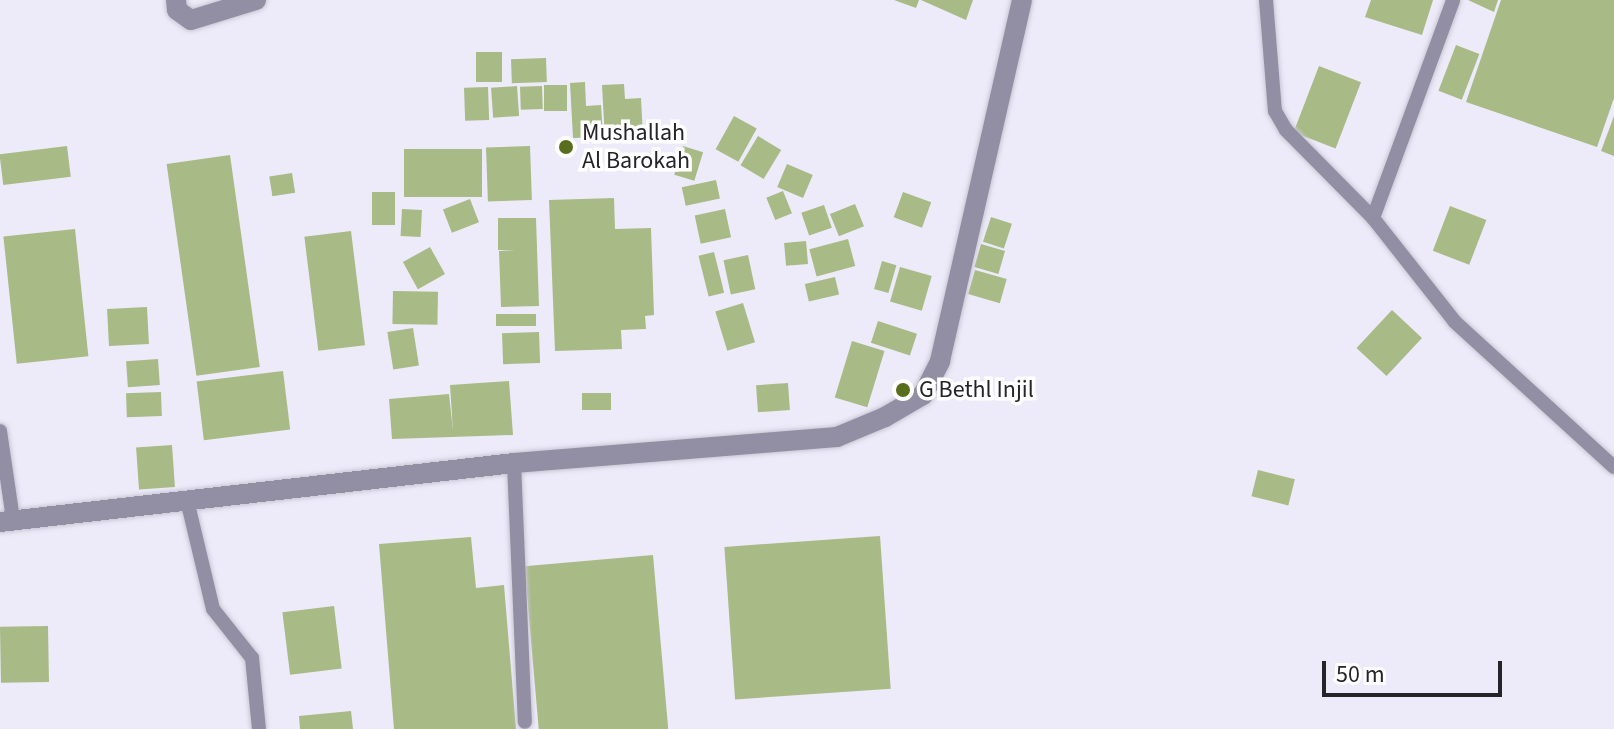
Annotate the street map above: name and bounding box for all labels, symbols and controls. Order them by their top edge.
place label: Mushallah Al Barokah [582,119,690,175]
marker: Mushallah Al Barokah [557,138,575,156]
place label: G Bethl Injil [919,376,1034,404]
marker: G Bethl Injil [894,381,912,399]
scale bar [1326,645,1506,695]
text: 50 m [1336,657,1385,692]

